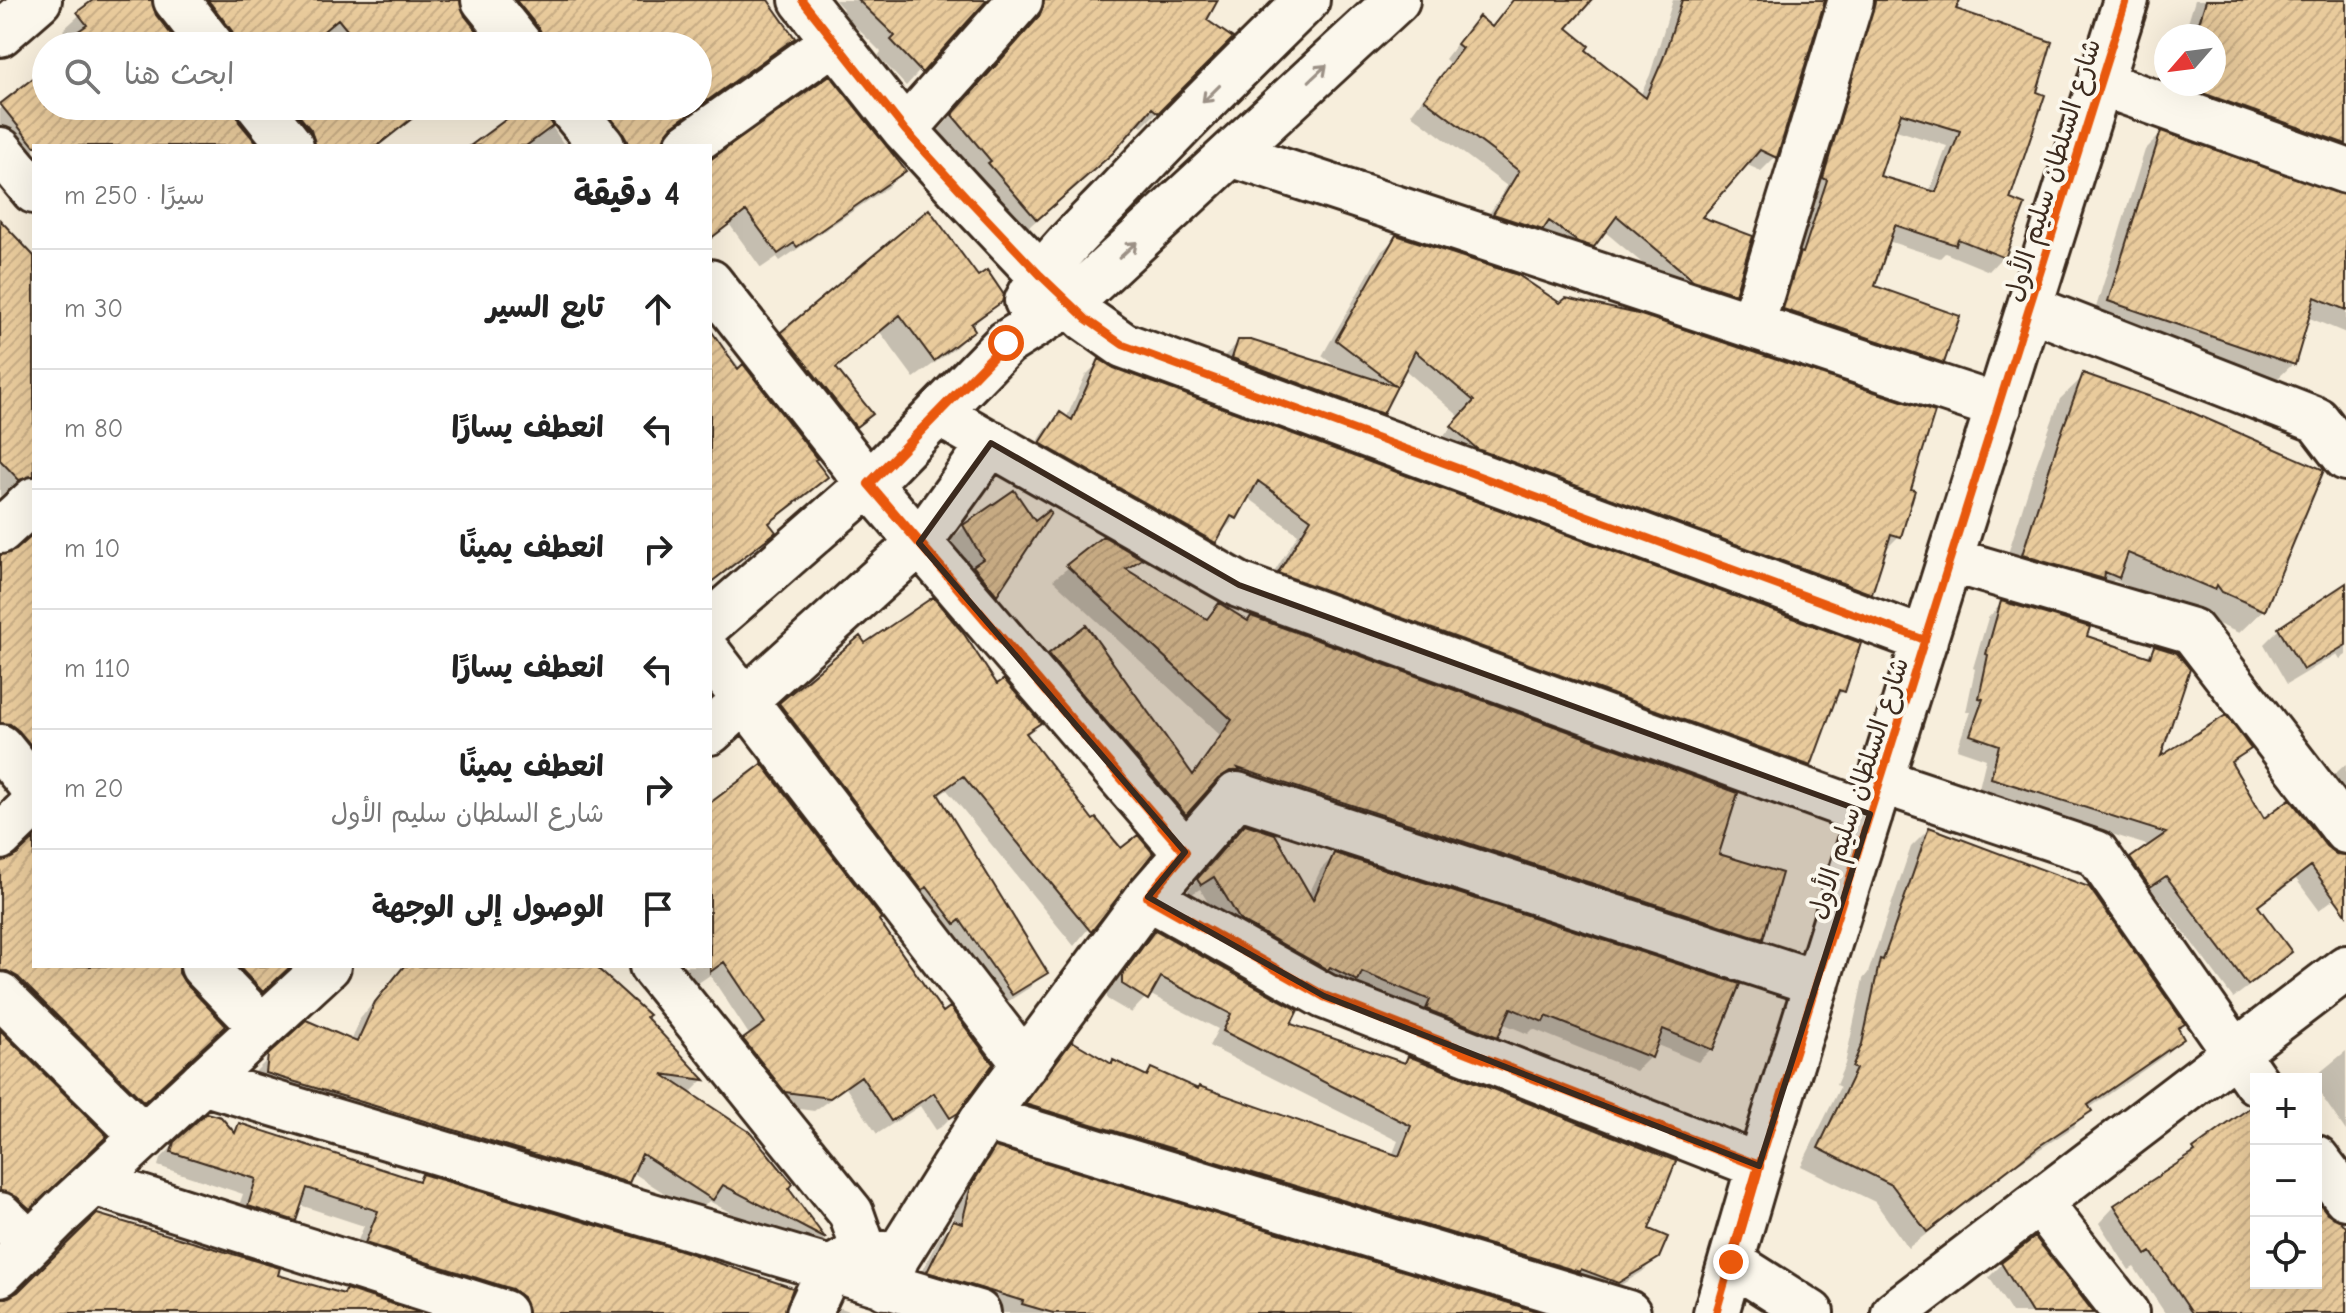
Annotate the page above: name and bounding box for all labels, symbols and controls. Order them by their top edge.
north arrow [2154,24,2226,96]
search box [32,32,712,120]
street label: شارع السلطان سليم الأول [1995,34,2111,307]
icon: search [60,54,104,98]
text: ابحث هنا [124,57,234,92]
one-way arrow [1308,64,1328,83]
one-way arrow [1201,85,1221,104]
text: 4 دقيقة [574,174,680,214]
text: سيرًا · 250 m [64,181,205,211]
one-way arrow [1117,242,1137,260]
icon: ahead [636,287,680,331]
text: تابع السير [486,290,604,325]
text: 30 m [64,294,123,324]
route start [988,325,1024,361]
icon: left [636,407,680,451]
text: انعطف يسارًا [452,410,604,445]
text: 80 m [64,414,123,444]
icon: right [636,527,680,571]
text: انعطف يمينًا [459,530,604,565]
text: 10 m [64,534,120,564]
icon: left [636,647,680,691]
text: انعطف يسارًا [452,650,604,685]
street label: شارع السلطان سليم الأول [1799,652,1919,924]
text: 110 m [64,654,131,684]
text: انعطف يمينًا [459,749,604,784]
icon: right [636,767,680,811]
text: 20 m [64,774,124,804]
text: شارع السلطان سليم الأول [331,799,604,829]
icon: arrive [636,887,680,931]
text: الوصول إلى الوجهة [372,890,604,925]
map controls [2250,1073,2322,1289]
button: + [2250,1073,2322,1145]
button: − [2250,1145,2322,1217]
button: locate [2250,1217,2322,1289]
route end [1713,1244,1749,1280]

